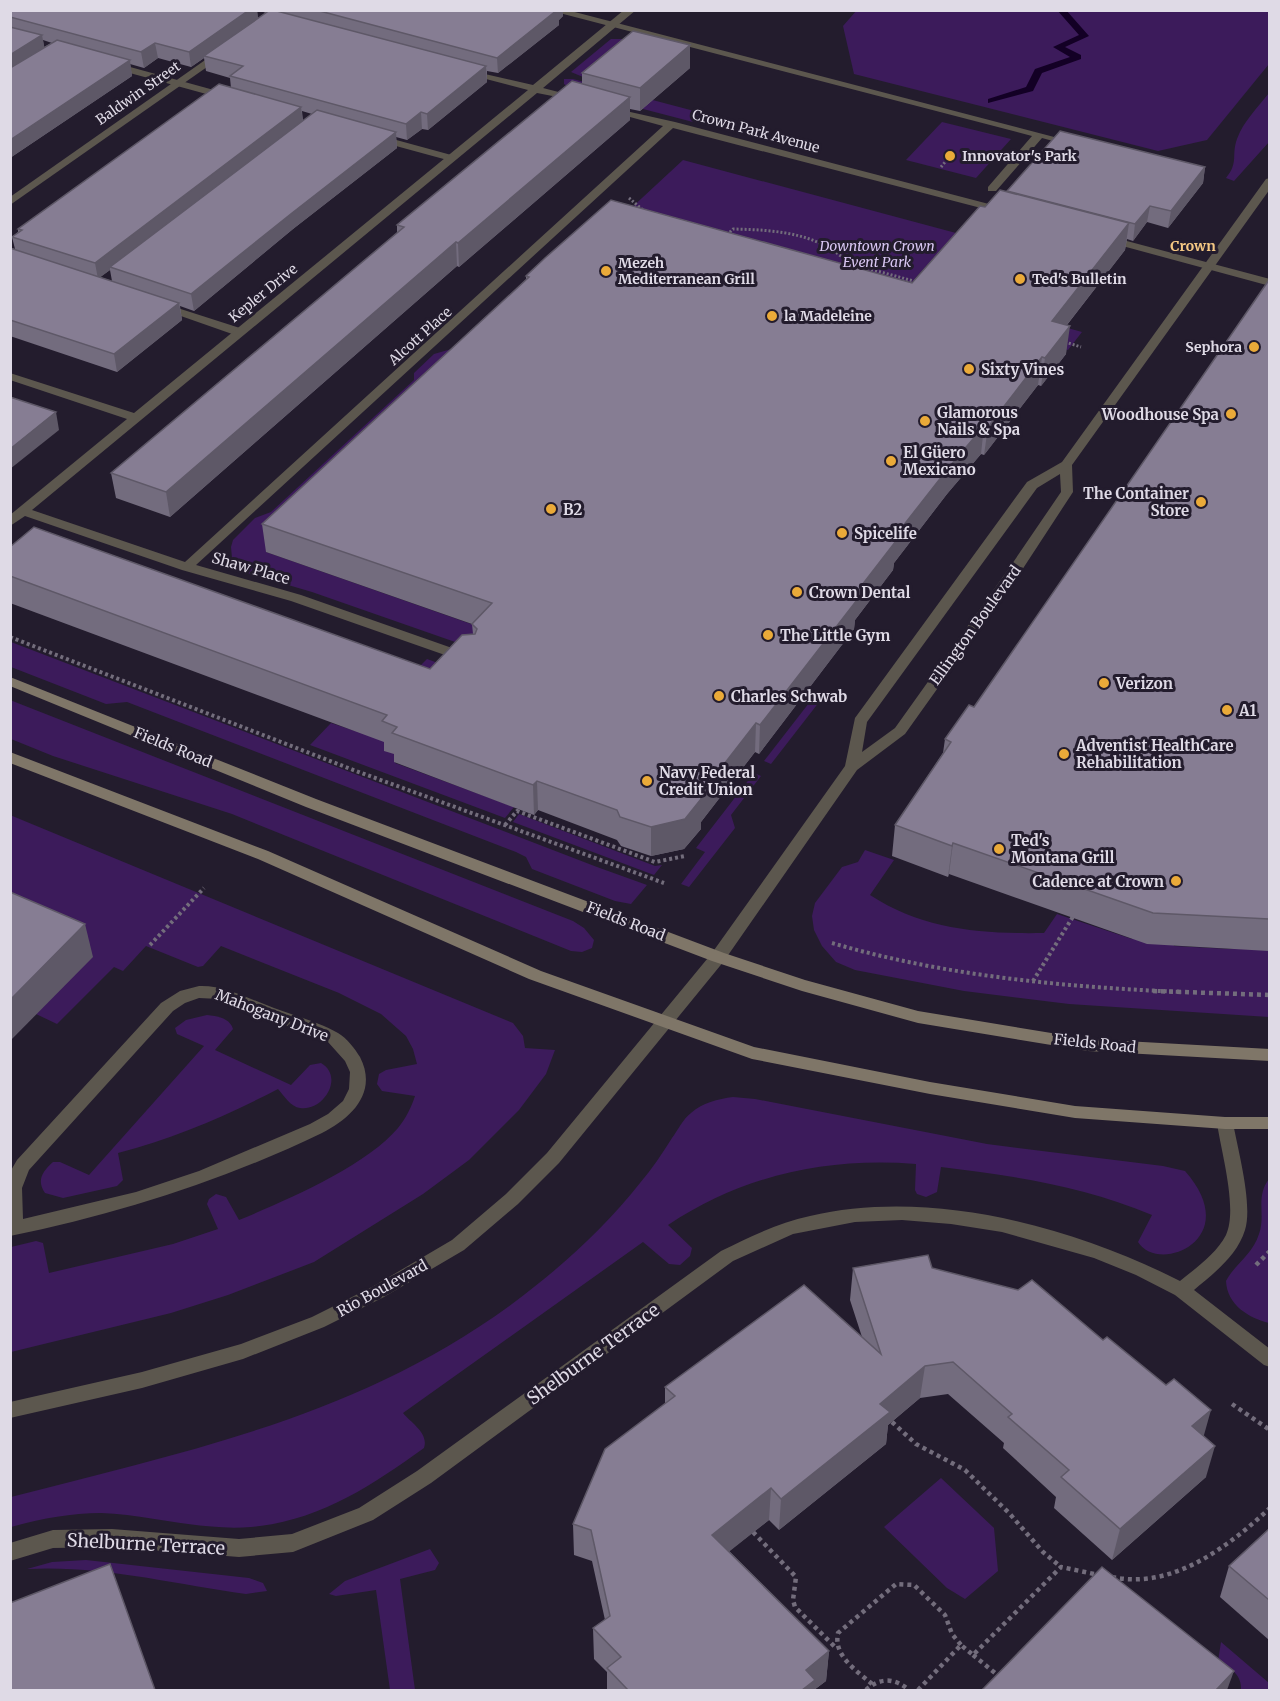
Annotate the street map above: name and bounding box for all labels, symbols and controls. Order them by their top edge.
street label: Baldwin Street [92,57,184,129]
street label: Crown Park Avenue [690,105,822,157]
place label: Innovator's Park [962,147,1078,165]
marker: Innovator's Park [943,149,957,163]
park label: Downtown Crown Event Park [818,237,935,271]
district label: Crown [1170,237,1216,255]
place label: Mezeh Mediterranean Grill [618,254,755,288]
street label: Kepler Drive [225,260,301,326]
marker: Mezeh Mediterranean Grill [599,264,613,278]
place label: Ted's Bulletin [1032,270,1127,288]
marker: Ted's Bulletin [1013,272,1027,286]
street label: Alcott Place [384,303,455,370]
place label: la Madeleine [784,307,872,325]
marker: la Madeleine [765,309,779,323]
place label: Sephora [1185,338,1242,356]
marker: Sephora [1247,340,1261,354]
place label: Sixty Vines [981,360,1065,379]
marker: Sixty Vines [962,362,976,376]
place label: Glamorous Nails & Spa [937,403,1021,439]
place label: Woodhouse Spa [1101,405,1220,424]
marker: Woodhouse Spa [1224,407,1238,421]
marker: Glamorous Nails & Spa [918,414,932,428]
place label: El Güero Mexicano [903,443,976,479]
marker: El Güero Mexicano [884,454,898,468]
place label: The Container Store [1083,484,1189,520]
marker: The Container Store [1194,495,1208,509]
place label: B2 [563,500,582,519]
marker: B2 [544,502,558,516]
place label: Spicelife [854,524,917,543]
marker: Spicelife [835,526,849,540]
street label: Shaw Place [210,548,292,588]
street label: Ellington Boulevard [925,561,1025,689]
place label: Crown Dental [809,583,910,602]
marker: Crown Dental [790,585,804,599]
place label: The Little Gym [780,626,890,645]
marker: The Little Gym [761,628,775,642]
place label: Verizon [1115,674,1173,693]
marker: Verizon [1097,676,1111,690]
place label: Charles Schwab [731,687,847,706]
marker: Charles Schwab [712,689,726,703]
place label: A1 [1238,701,1257,720]
marker: A1 [1220,703,1234,717]
street label: Fields Road [131,723,215,771]
place label: Adventist HealthCare Rehabilitation [1075,736,1234,772]
marker: Adventist HealthCare Rehabilitation [1057,747,1071,761]
place label: Navy Federal Credit Union [659,763,755,799]
marker: Navy Federal Credit Union [640,774,654,788]
place label: Ted's Montana Grill [1011,831,1114,867]
marker: Ted's Montana Grill [992,842,1006,856]
place label: Cadence at Crown [1032,872,1164,891]
marker: Cadence at Crown [1169,874,1183,888]
street label: Fields Road [584,897,668,945]
street label: Mahogany Drive [213,985,331,1045]
street label: Fields Road [1053,1029,1137,1057]
street label: Rio Boulevard [333,1255,431,1321]
street label: Shelburne Terrace [522,1298,664,1410]
street label: Shelburne Terrace [66,1528,226,1560]

